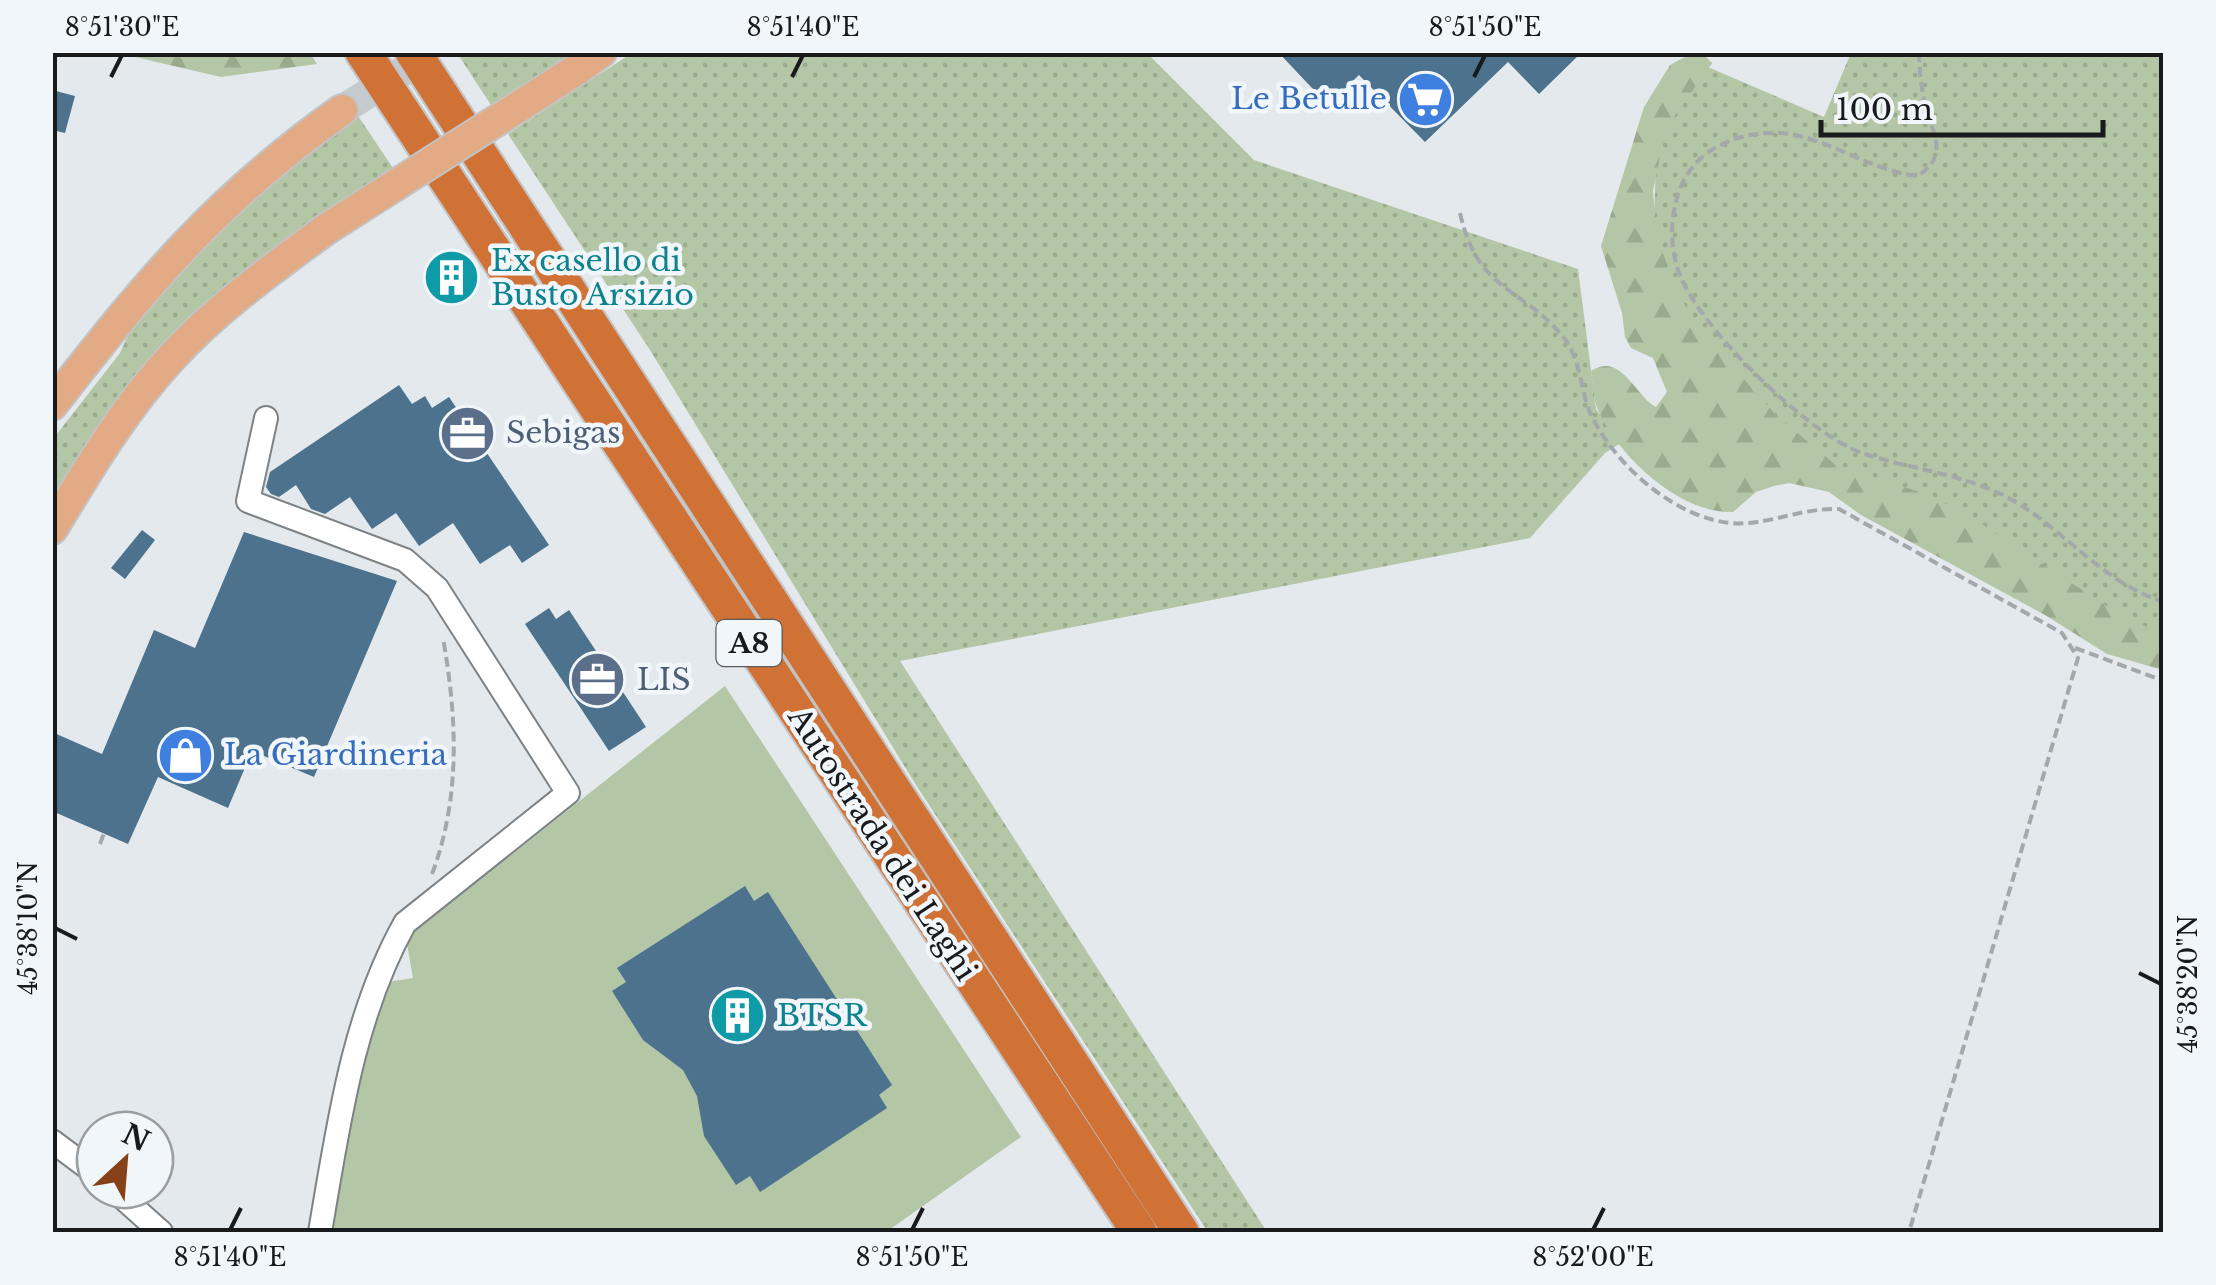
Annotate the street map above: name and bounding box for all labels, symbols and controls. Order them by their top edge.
text: 8°51'30"E [65,12,179,43]
text: 8°51'40"E [747,12,859,43]
text: 8°51'50"E [1429,12,1541,43]
supermarket icon: Le Betulle [1396,69,1456,129]
scale bar [1821,75,2104,137]
place label: Le Betulle [1231,80,1387,117]
text: 100 m [1836,91,1933,128]
place label: Ex casello di Busto Arsizio [491,242,694,313]
building icon: Ex casello di Busto Arsizio [422,248,482,308]
office icon: Sebigas [437,403,497,463]
place label: Sebigas [506,414,621,451]
road number: A8 [716,620,782,666]
office icon: LIS [568,650,628,710]
place label: LIS [637,661,691,698]
street label: Autostrada dei Laghi [780,699,985,987]
shop icon: La Giardineria [155,725,215,785]
place label: La Giardineria [224,736,448,773]
text: 45°38'10"N [13,861,44,995]
text: 45°38'20"N [2173,915,2204,1053]
building icon: BTSR [708,986,768,1046]
place label: BTSR [777,997,868,1034]
north arrow [75,1110,175,1210]
text: N [116,1116,155,1159]
text: 8°51'40"E [174,1242,286,1273]
text: 8°51'50"E [856,1242,968,1273]
text: 8°52'00"E [1532,1242,1654,1273]

